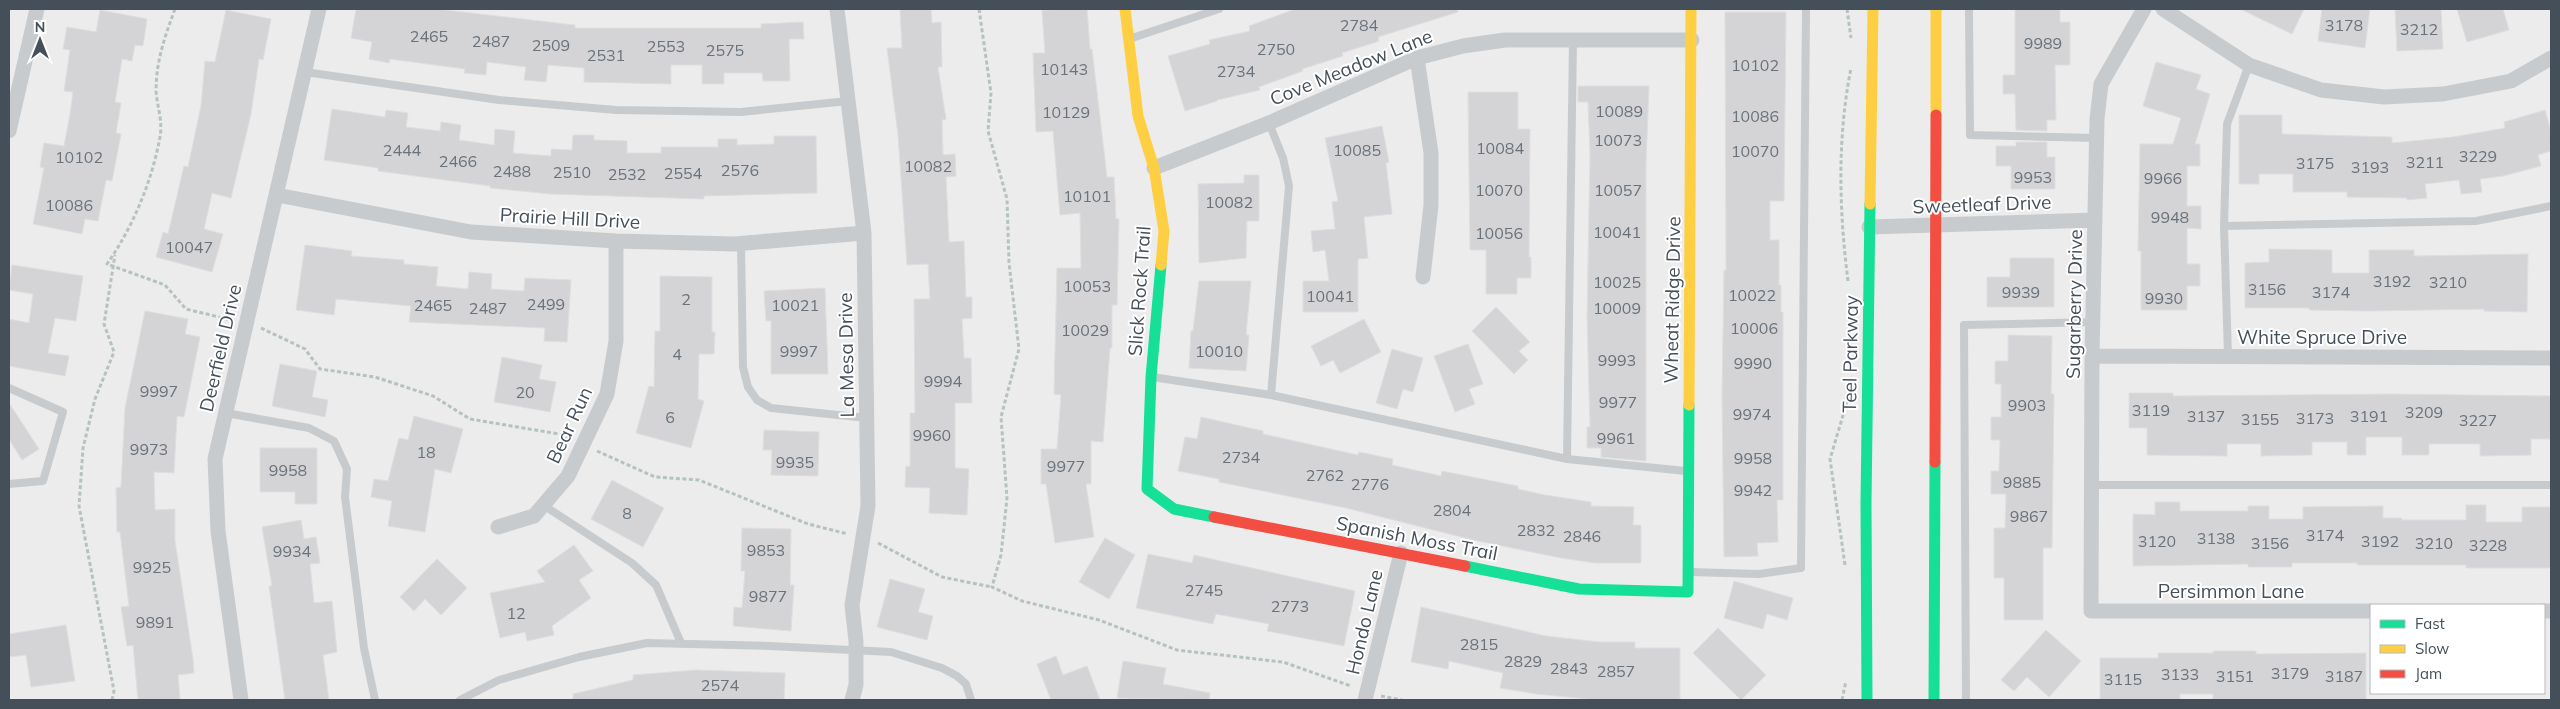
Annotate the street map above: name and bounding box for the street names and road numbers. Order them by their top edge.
street label: Cove Meadow Lane [1266,23,1436,111]
street label: Sweetleaf Drive [1912,190,2052,218]
street label: Prairie Hill Drive [499,202,641,234]
street label: Wheat Ridge Drive [1659,216,1685,384]
street label: Slick Rock Trail [1122,225,1156,357]
street label: Sugarberry Drive [2061,229,2087,379]
street label: Deerfield Drive [194,282,246,414]
street label: La Mesa Drive [833,292,859,418]
street label: Teel Parkway [1837,295,1863,413]
street label: White Spruce Drive [2237,325,2407,349]
street label: Bear Run [541,383,597,467]
street label: Spanish Moss Trail [1334,511,1500,565]
street label: Hondo Lane [1340,567,1388,677]
street label: Persimmon Lane [2158,579,2304,603]

